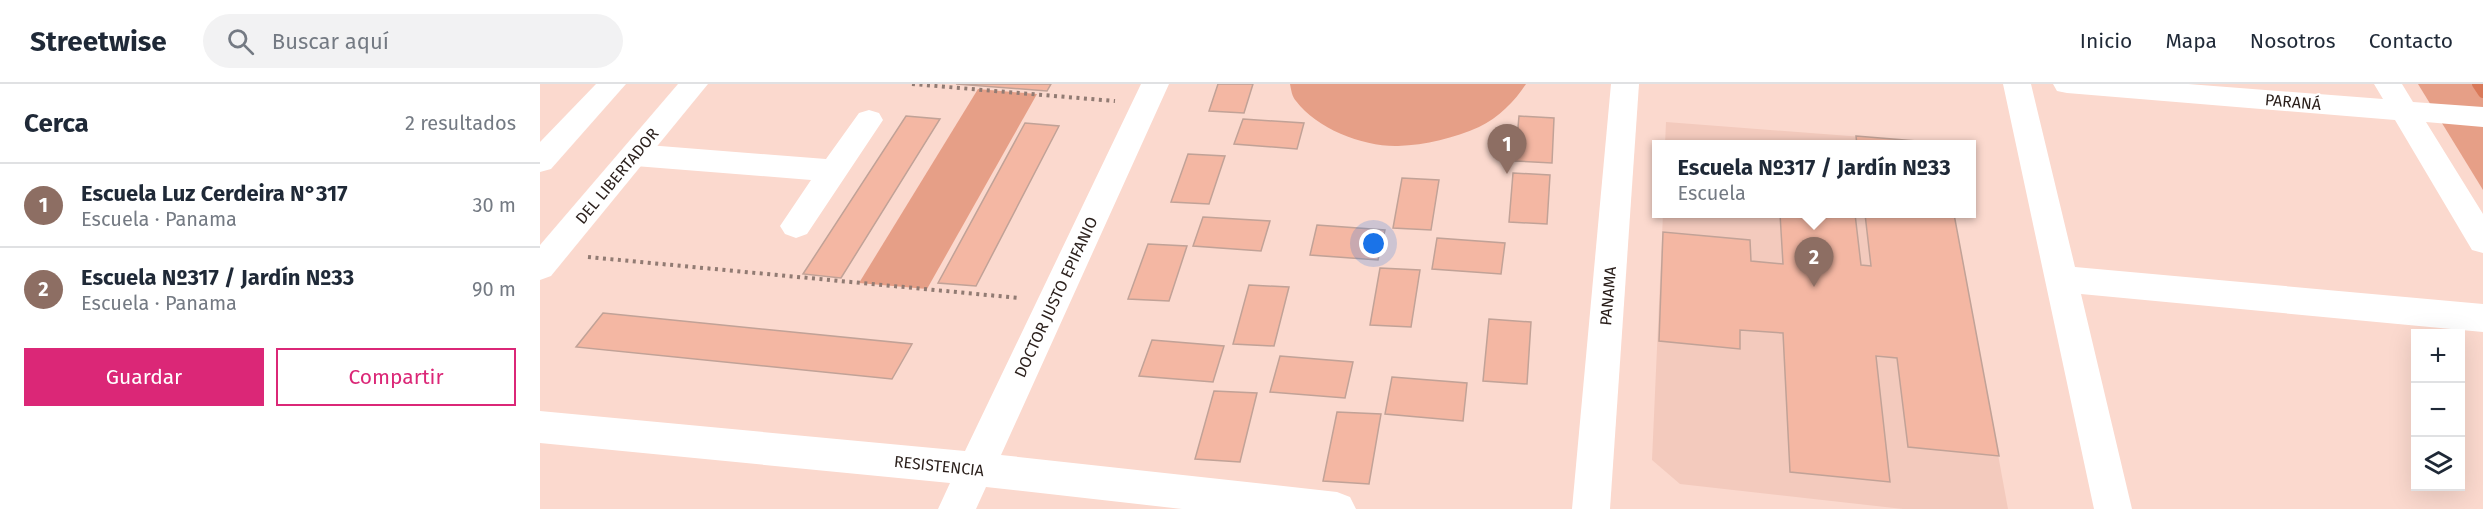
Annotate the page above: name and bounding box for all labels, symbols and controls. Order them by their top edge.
search box [203,14,623,68]
text: Streetwise [30,25,167,58]
icon: search [224,25,257,58]
text: Buscar aquí [272,28,389,55]
text: Inicio [2080,28,2132,54]
text: Mapa [2165,28,2217,54]
text: Nosotros [2250,28,2336,54]
text: Contacto [2369,28,2453,54]
street label: PARANÁ [2264,89,2323,114]
text: Cerca [24,108,89,139]
text: 2 resultados [405,111,516,135]
street label: DEL LIBERTADOR [571,124,663,228]
pin: 1 [1488,124,1526,174]
popup [1652,140,1976,218]
text: Escuela Nº317 / Jardín Nº33 [1677,154,1951,181]
text: Escuela Luz Cerdeira N°317 [81,180,348,207]
text: Escuela [1677,181,1746,205]
text: 1 [39,193,48,217]
text: 30 m [472,193,516,217]
text: Escuela · Panama [81,207,237,231]
street label: DOCTOR JUSTO EPIFANIO [1010,214,1102,380]
your location [1359,229,1388,258]
pin: 2 [1794,238,1834,287]
text: Escuela Nº317 / Jardín Nº33 [81,264,354,291]
street label: PANAMA [1596,265,1620,326]
text: 2 [38,277,49,301]
text: 90 m [472,277,516,301]
text: Escuela · Panama [81,291,237,315]
map controls [2411,329,2465,491]
button: + [2411,329,2465,383]
button: Guardar [24,348,264,406]
button: Compartir [276,348,516,406]
button: − [2411,383,2465,437]
button: layers [2411,437,2465,491]
street label: RESISTENCIA [893,452,986,480]

